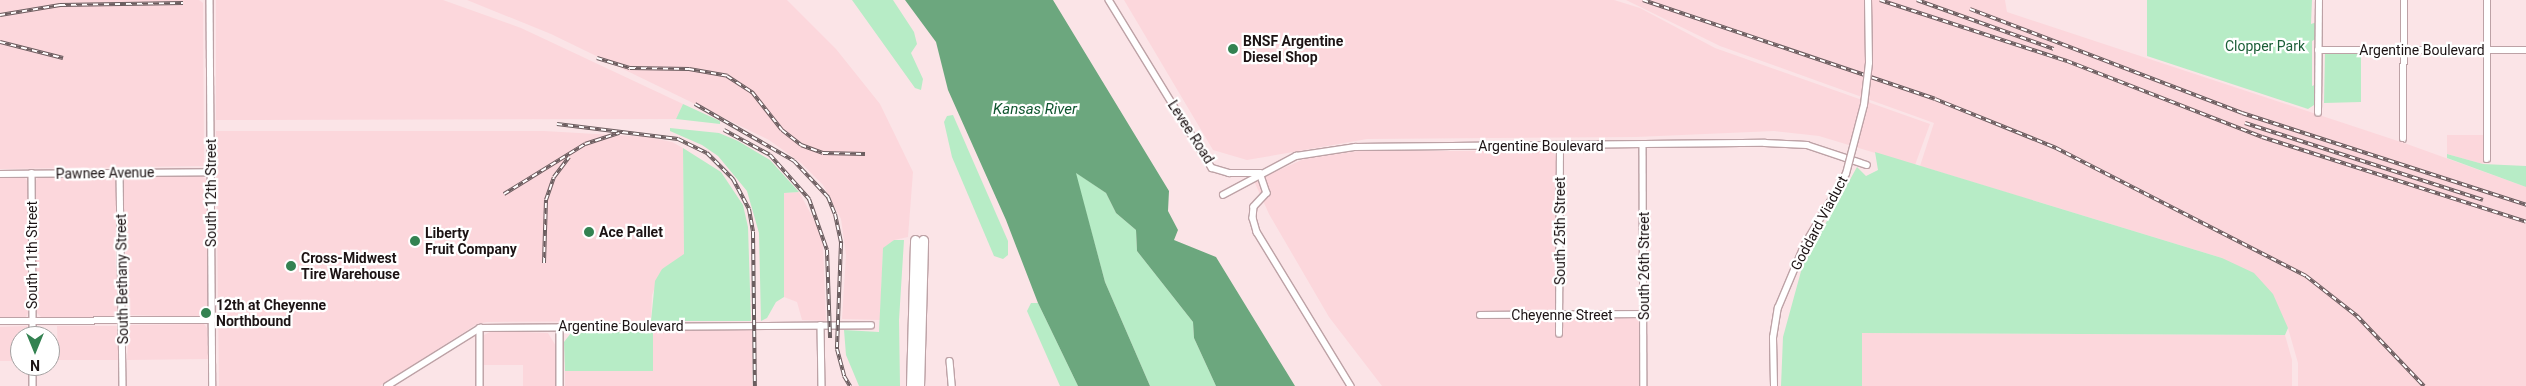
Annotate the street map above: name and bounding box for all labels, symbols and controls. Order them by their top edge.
place label: BNSF Argentine Diesel Shop [1243,33,1343,65]
park label: Clopper Park [2225,38,2305,54]
street label: Argentine Boulevard [2359,42,2485,58]
marker: BNSF Argentine Diesel Shop [1227,43,1239,55]
street label: Levee Road [1164,97,1218,167]
water label: Kansas River [993,101,1077,119]
street label: Argentine Boulevard [1478,138,1604,154]
street label: South 12th Street [203,139,219,247]
street label: Pawnee Avenue [55,164,155,182]
street label: Goddard Viaduct [1787,173,1851,273]
street label: South 25th Street [1552,177,1568,285]
street label: South 11th Street [24,201,40,309]
street label: South 26th Street [1636,212,1652,320]
street label: South Bethany Street [112,214,132,344]
place label: Ace Pallet [599,224,663,240]
place label: Liberty Fruit Company [425,225,517,258]
marker: Ace Pallet [583,226,595,238]
marker: Liberty Fruit Company [409,235,421,247]
place label: Cross-Midwest Tire Warehouse [301,250,400,282]
marker: Cross-Midwest Tire Warehouse [285,260,297,272]
place label: 12th at Cheyenne Northbound [216,297,326,330]
marker: 12th at Cheyenne Northbound [200,307,212,319]
street label: Cheyenne Street [1511,307,1613,323]
street label: Argentine Boulevard [558,318,684,334]
north arrow [10,326,60,376]
text: N [30,357,40,373]

